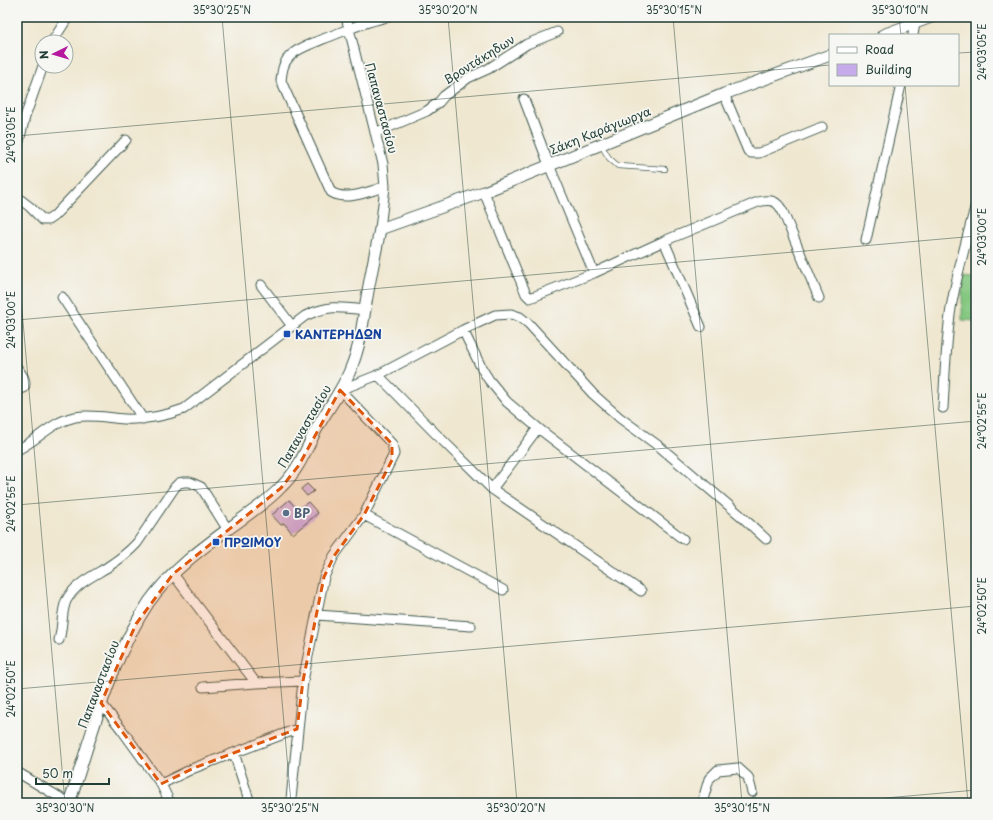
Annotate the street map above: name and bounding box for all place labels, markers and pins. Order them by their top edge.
place label: ΚΑΝΤΕΡΗΔΩΝ [295,325,382,343]
marker: ΚΑΝΤΕΡΗΔΩΝ [282,329,292,339]
place label: BP [294,504,310,522]
marker: BP [281,508,291,518]
place label: ΠΡΩΙΜΟΥ [224,533,282,551]
marker: ΠΡΩΙΜΟΥ [211,537,221,547]

